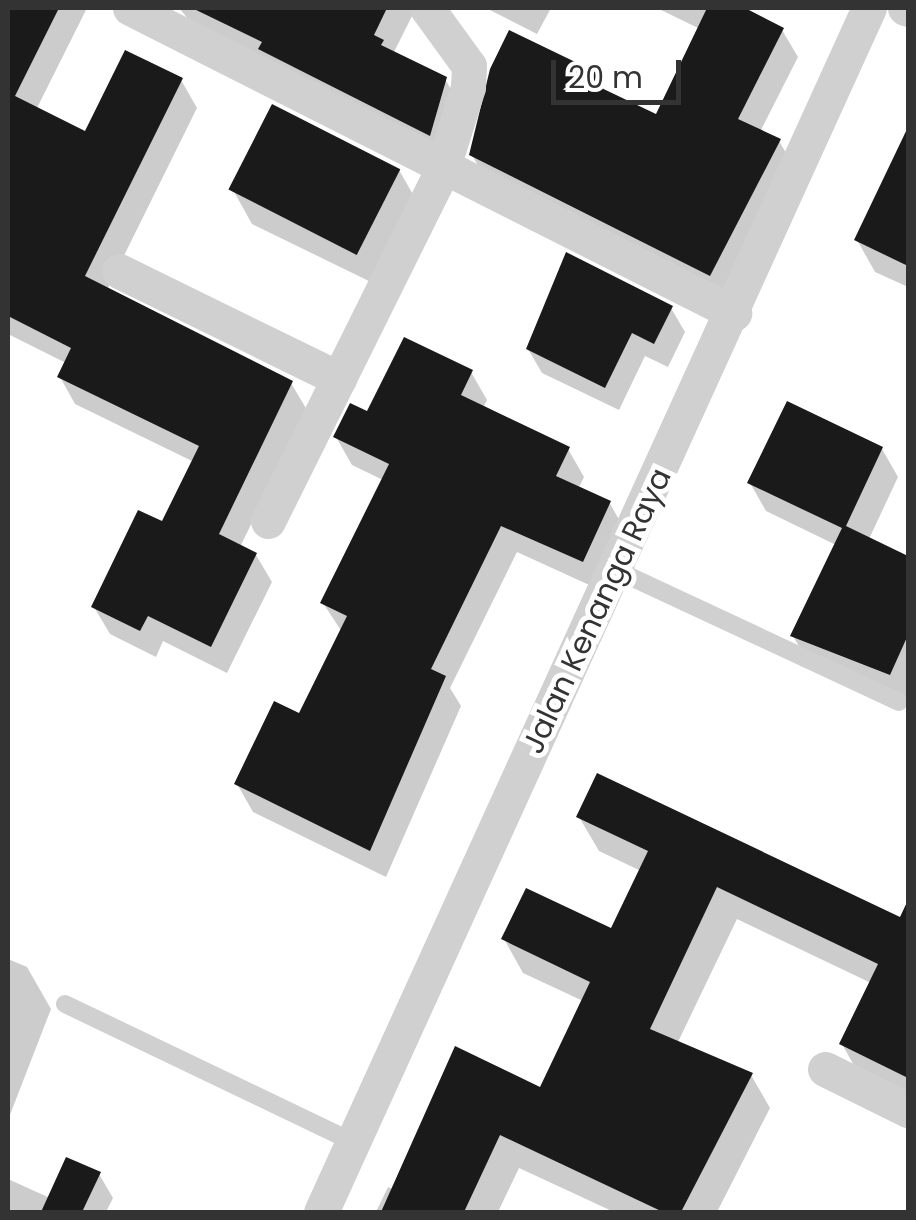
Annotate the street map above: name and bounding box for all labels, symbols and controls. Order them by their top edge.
scale bar [556,40,686,102]
text: 20 m [568,56,643,99]
street label: Jalan Kenanga Raya [515,463,679,759]

